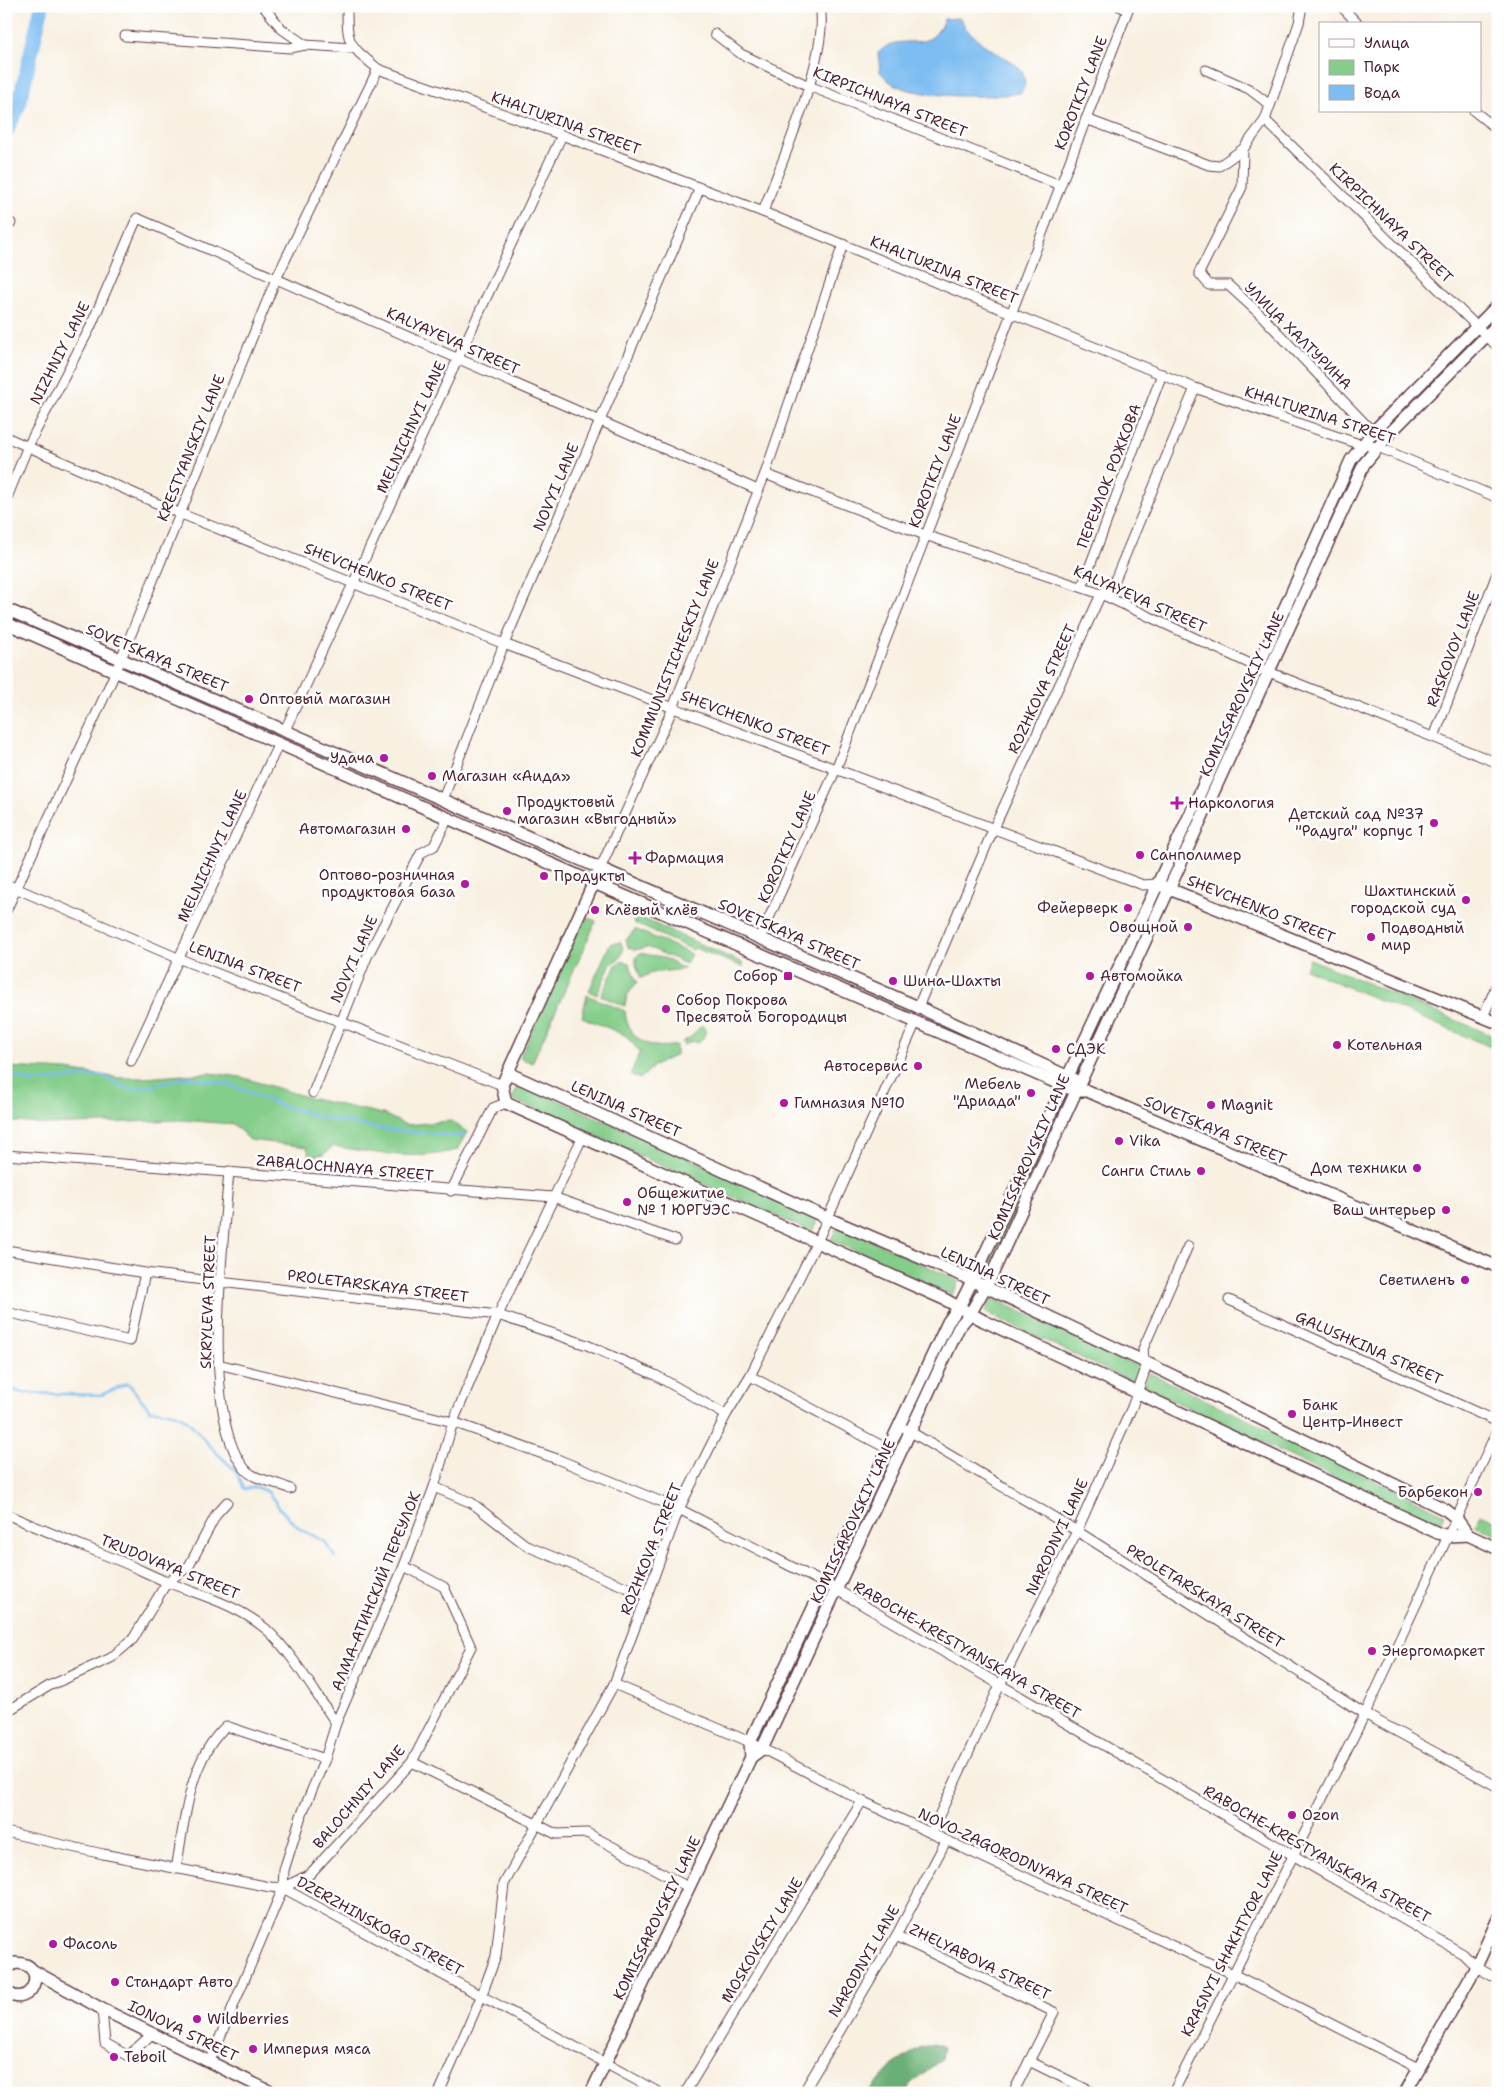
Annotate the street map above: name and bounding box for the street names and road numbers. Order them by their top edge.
street label: KOROTKIY LANE [1050,33,1112,153]
street label: KIRPICHNAYA STREET [810,62,970,142]
street label: KHALTURINA STREET [489,87,643,159]
street label: KIRPICHNAYA STREET [1325,159,1457,287]
street label: KHALTURINA STREET [867,231,1021,309]
street label: УЛИЦА ХАЛТУРИНА [1240,278,1356,394]
street label: NIZHNIY LANE [25,298,95,408]
street label: KALYAYEVA STREET [383,303,523,379]
street label: MELNICHNYI LANE [372,358,450,496]
street label: KRESTYANSKIY LANE [152,372,230,524]
street label: KHALTURINA STREET [1242,381,1398,449]
street label: ПЕРЕУЛОК РОЖКОВА [1072,401,1146,551]
street label: KOROTKIY LANE [904,411,966,531]
street label: NOVYI LANE [528,440,584,534]
street label: SHEVCHENKO STREET [301,538,455,616]
street label: KOMMUNISTICHESKIY LANE [626,556,724,760]
street label: KALYAYEVA STREET [1070,561,1210,637]
street label: RASKOVOY LANE [1422,588,1484,710]
street label: KOMISSAROVSKIY LANE [1195,608,1289,780]
street label: SOVETSKAYA STREET [83,619,231,697]
street label: ROZHKOVA STREET [1003,621,1081,757]
street label: SHEVCHENKO STREET [678,685,832,761]
street label: MELNICHNYI LANE [173,787,251,925]
street label: KOROTKIY LANE [753,788,821,906]
street label: SHEVCHENKO STREET [1184,870,1338,948]
street label: SOVETSKAYA STREET [715,894,863,974]
street label: NOVYI LANE [326,912,382,1006]
street label: LENINA STREET [186,936,304,998]
street label: KOMISSAROVSKIY LANE [983,1071,1075,1243]
street label: LENINA STREET [568,1076,684,1142]
street label: SOVETSKAYA STREET [1141,1091,1289,1169]
street label: ZABALOCHNAYA STREET [255,1150,435,1186]
street label: SKRYLEVA STREET [196,1235,220,1369]
street label: LENINA STREET [937,1242,1053,1310]
street label: PROLETARSKAYA STREET [286,1265,470,1307]
street label: GALUSHKINA STREET [1292,1307,1446,1389]
street label: KOMISSAROVSKIY LANE [806,1435,900,1607]
street label: NARODNYI LANE [1021,1475,1093,1599]
street label: ROZHKOVA STREET [615,1480,687,1618]
street label: АЛМА-АТИНСКИЙ ПЕРЕУЛОК [326,1488,425,1694]
street label: TRUDOVAYA STREET [97,1530,243,1604]
street label: PROLETARSKAYA STREET [1122,1539,1288,1653]
street label: RABOCHE-KRESTYANSKAYA STREET [850,1577,1084,1723]
street label: BALOCHNIY LANE [308,1741,410,1853]
street label: RABOCHE-KRESTYANSKAYA STREET [1200,1781,1434,1927]
street label: NOVO-ZAGORODNYAYA STREET [915,1803,1131,1919]
street label: KOMISSAROVSKIY LANE [609,1833,705,2003]
street label: KRASNYI SHAKHTYOR LANE [1176,1848,1288,2040]
street label: DZERZHINSKOGO STREET [293,1872,467,1980]
street label: MOSKOVSKIY LANE [717,1874,807,2006]
street label: NARODNYI LANE [824,1901,904,2021]
street label: ZHELYABOVA STREET [906,1919,1054,2005]
street label: IONOVA STREET [124,1996,242,2066]

